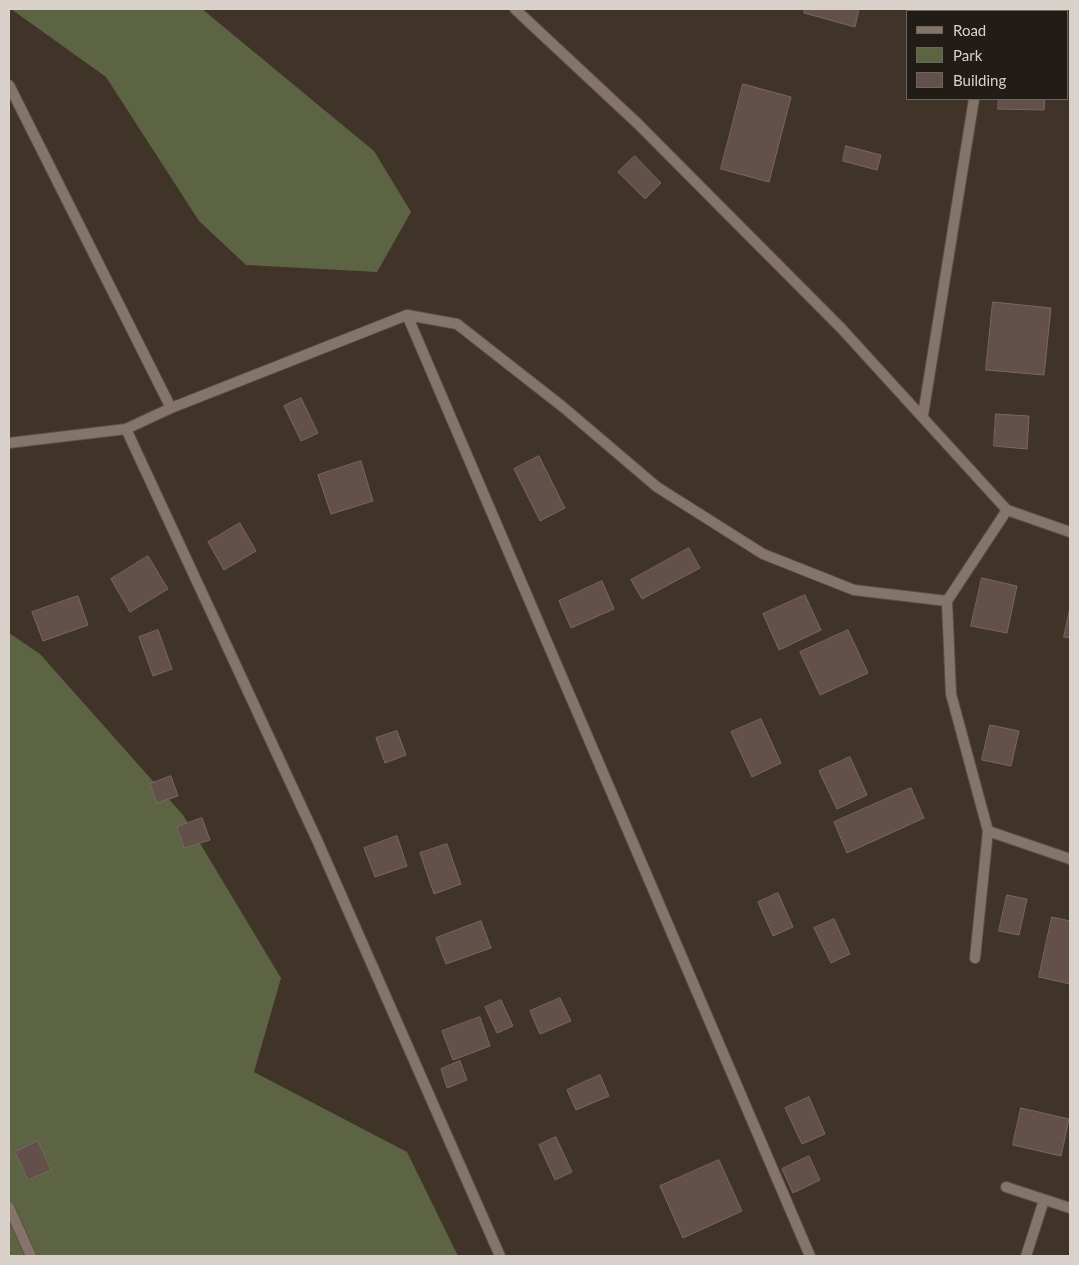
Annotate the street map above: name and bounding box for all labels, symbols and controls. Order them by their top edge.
legend [906,10,1069,100]
text: Road [953,21,986,39]
text: Park [953,46,982,64]
text: Building [953,71,1006,89]

